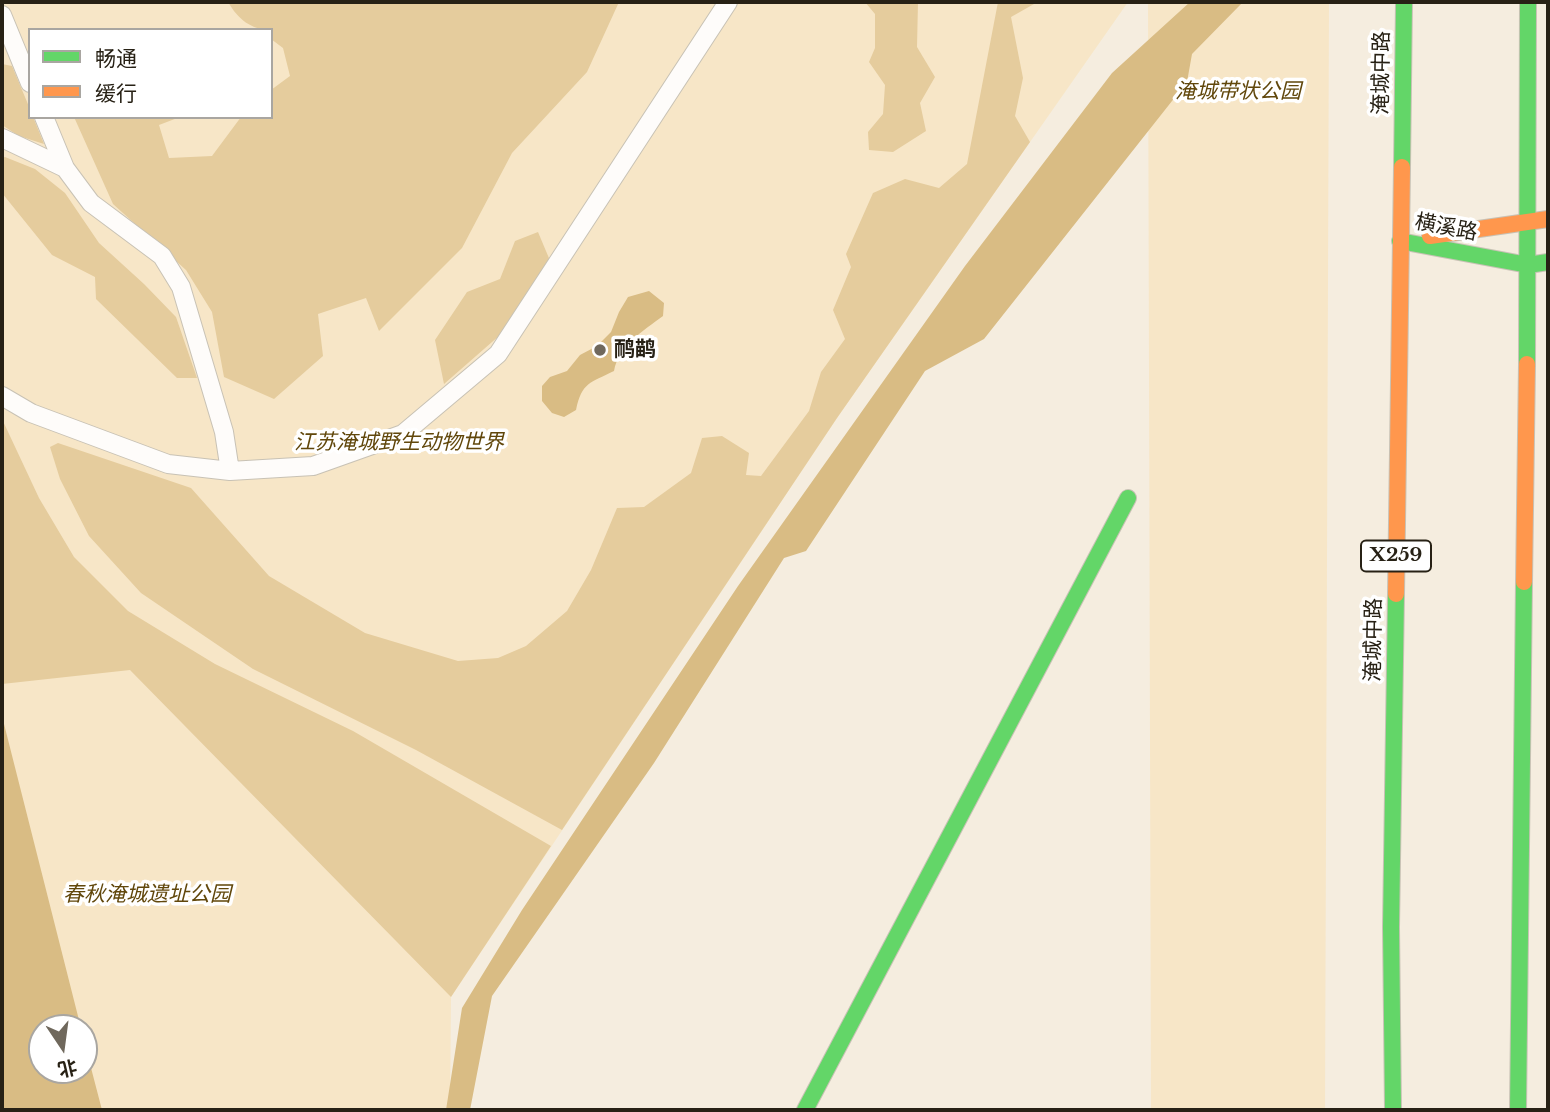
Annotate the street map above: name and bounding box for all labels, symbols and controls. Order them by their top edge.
legend [28,28,273,119]
street label: 淹城中路 [1369,31,1395,115]
text: 畅通 [95,46,137,72]
park label: 淹城带状公园 [1175,79,1301,105]
text: 缓行 [95,81,137,107]
street label: 横溪路 [1413,210,1479,246]
place label: 鸸鹋 [614,337,656,363]
marker: 鸸鹋 [592,342,608,358]
park label: 江苏淹城野生动物世界 [294,430,504,456]
road number: X259 [1361,540,1431,572]
street label: 淹城中路 [1361,598,1387,682]
park label: 春秋淹城遗址公园 [63,882,231,908]
north arrow [28,1014,98,1084]
text: 北 [56,1055,79,1081]

